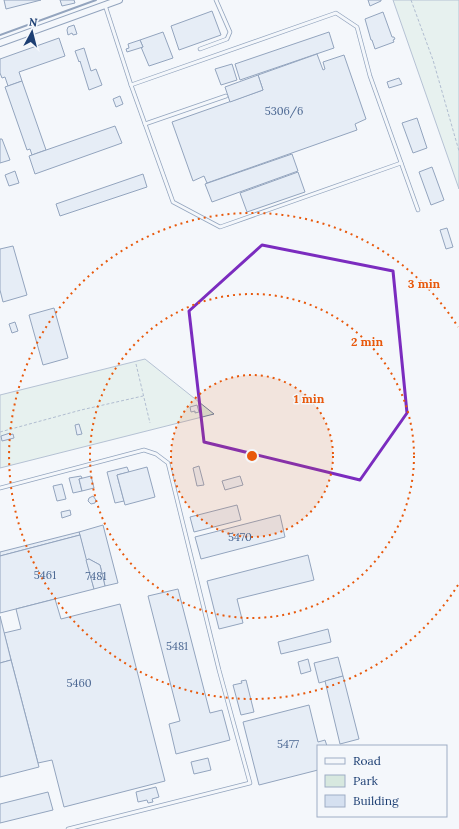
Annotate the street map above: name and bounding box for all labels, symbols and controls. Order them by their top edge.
north arrow [12,12,52,52]
text: N [28,15,39,30]
house number: 5306/6 [265,104,303,119]
text: 3 min [408,276,441,291]
text: 2 min [351,334,383,349]
text: 1 min [294,391,325,406]
centre of rings [245,449,259,463]
house number: 5470 [228,530,252,544]
house number: 5461 [34,568,56,582]
house number: 7481 [85,569,107,583]
house number: 5481 [166,639,188,653]
house number: 5460 [66,676,92,690]
house number: 5477 [277,737,299,751]
legend [317,745,447,817]
text: Road [353,753,381,768]
text: Park [353,773,379,788]
text: Building [353,793,399,808]

